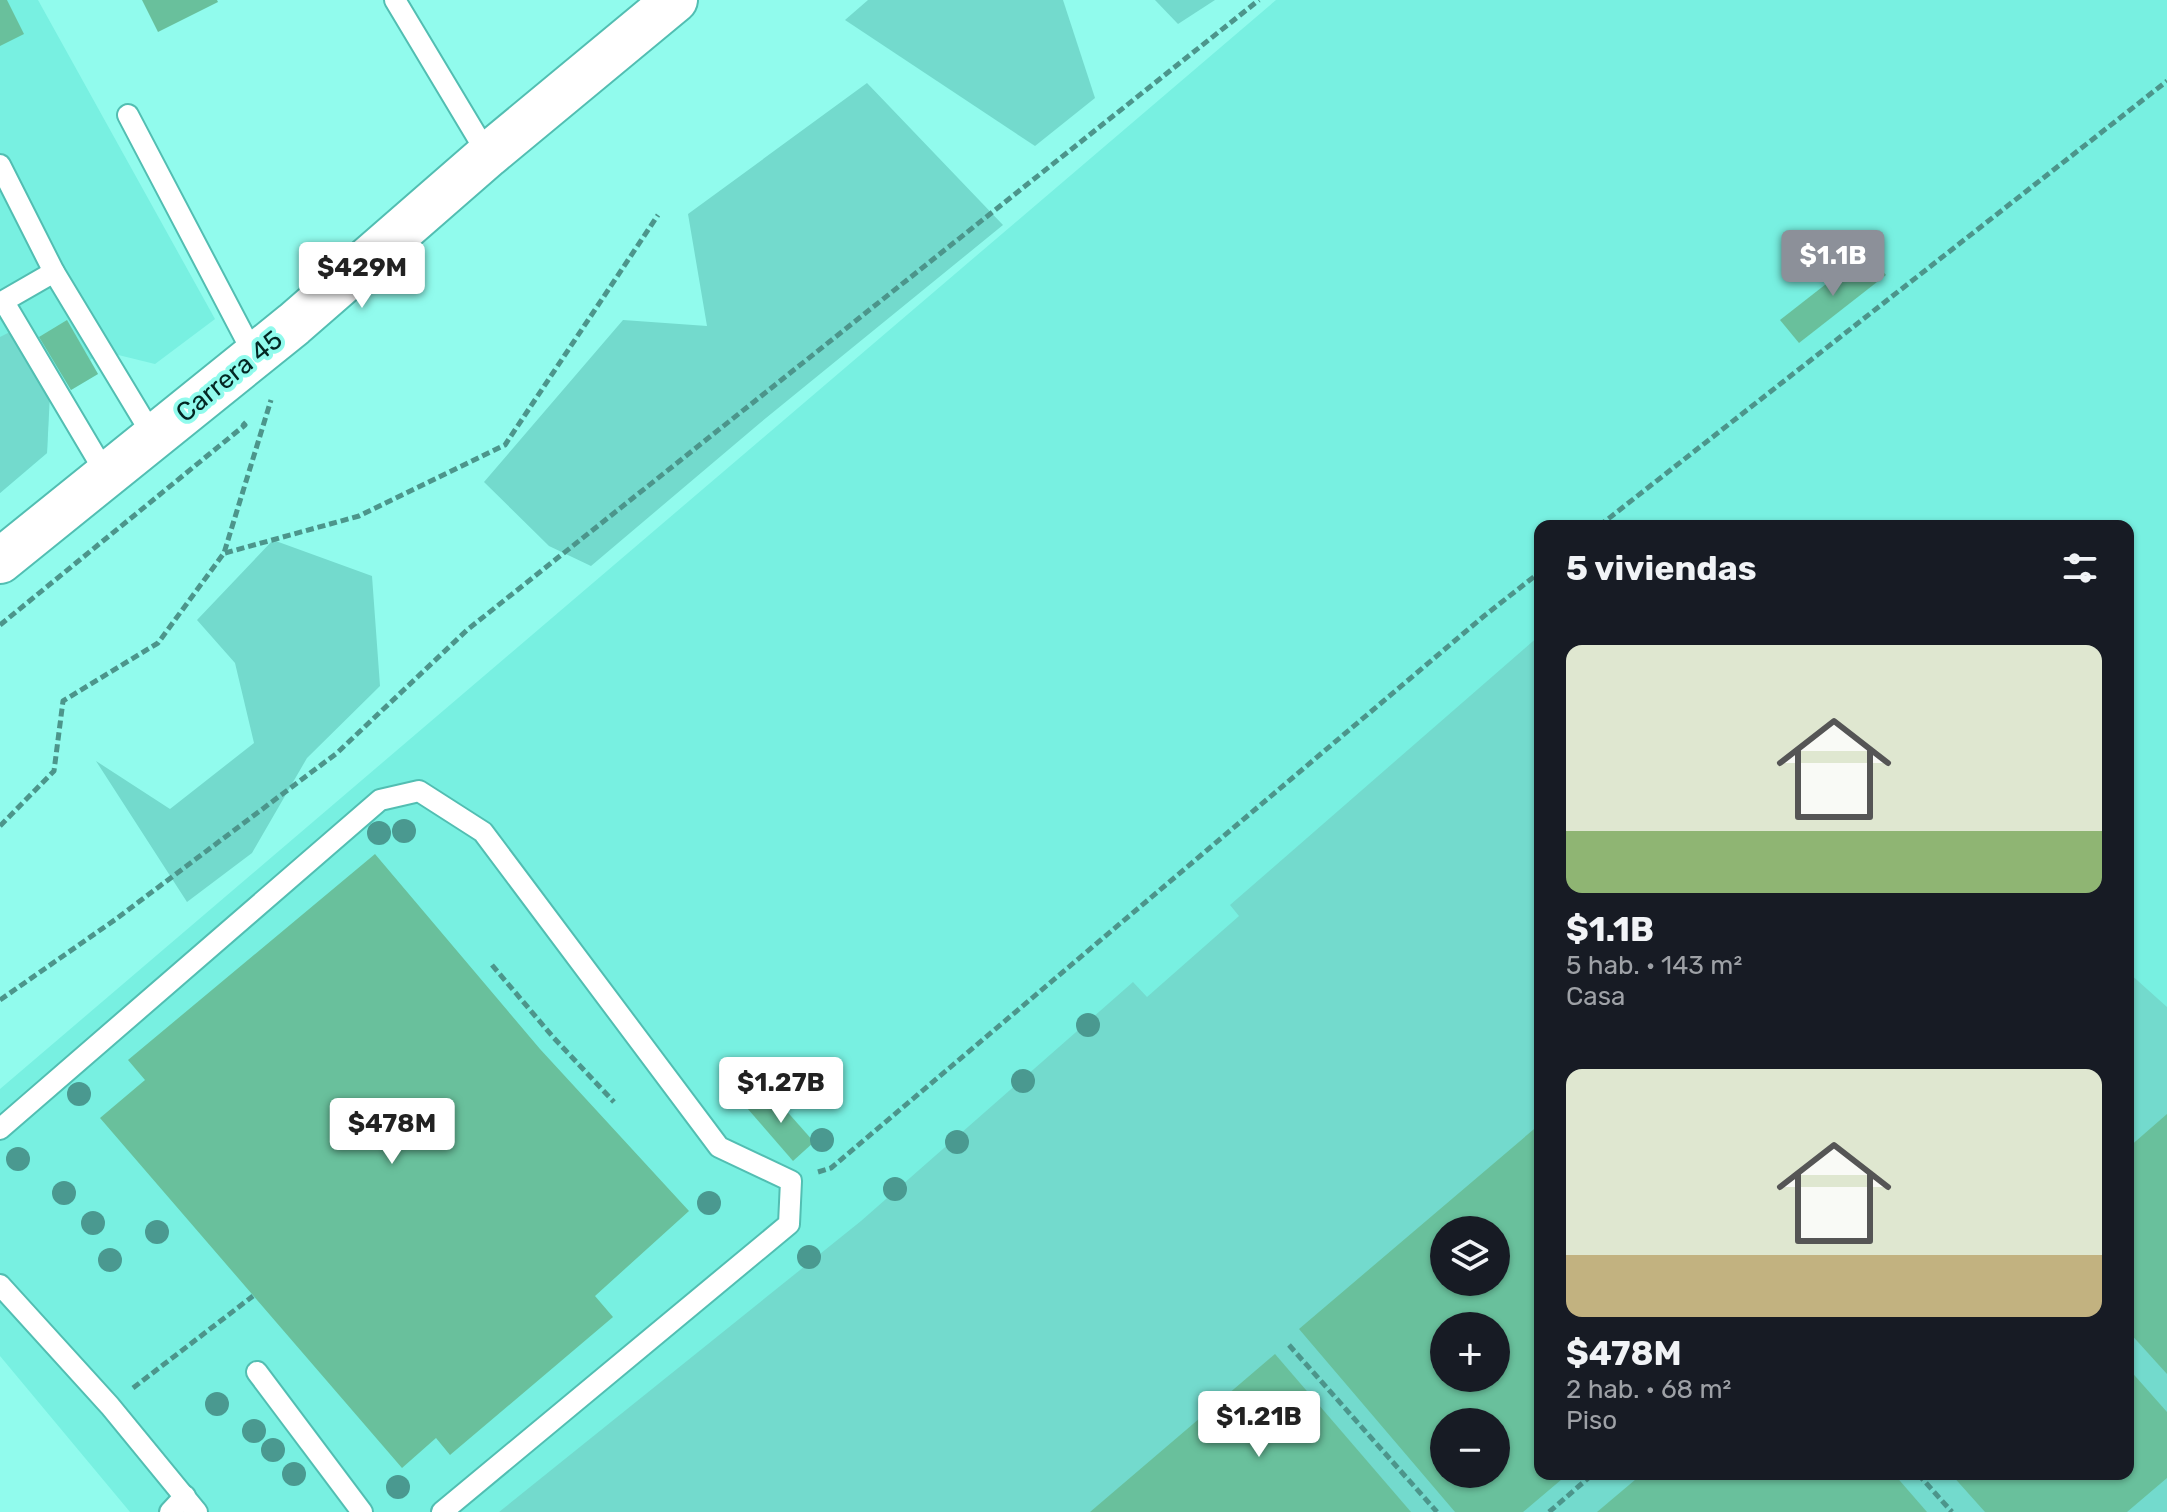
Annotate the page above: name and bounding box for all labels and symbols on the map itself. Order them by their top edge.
pin: $1.1B [1777,230,1889,298]
pin: $429M [306,242,418,310]
street label: Carrera 45 [170,324,289,429]
pin: $1.27B [716,1057,846,1125]
pin: $478M [336,1098,448,1166]
pin: $1.21B [1194,1391,1324,1459]

